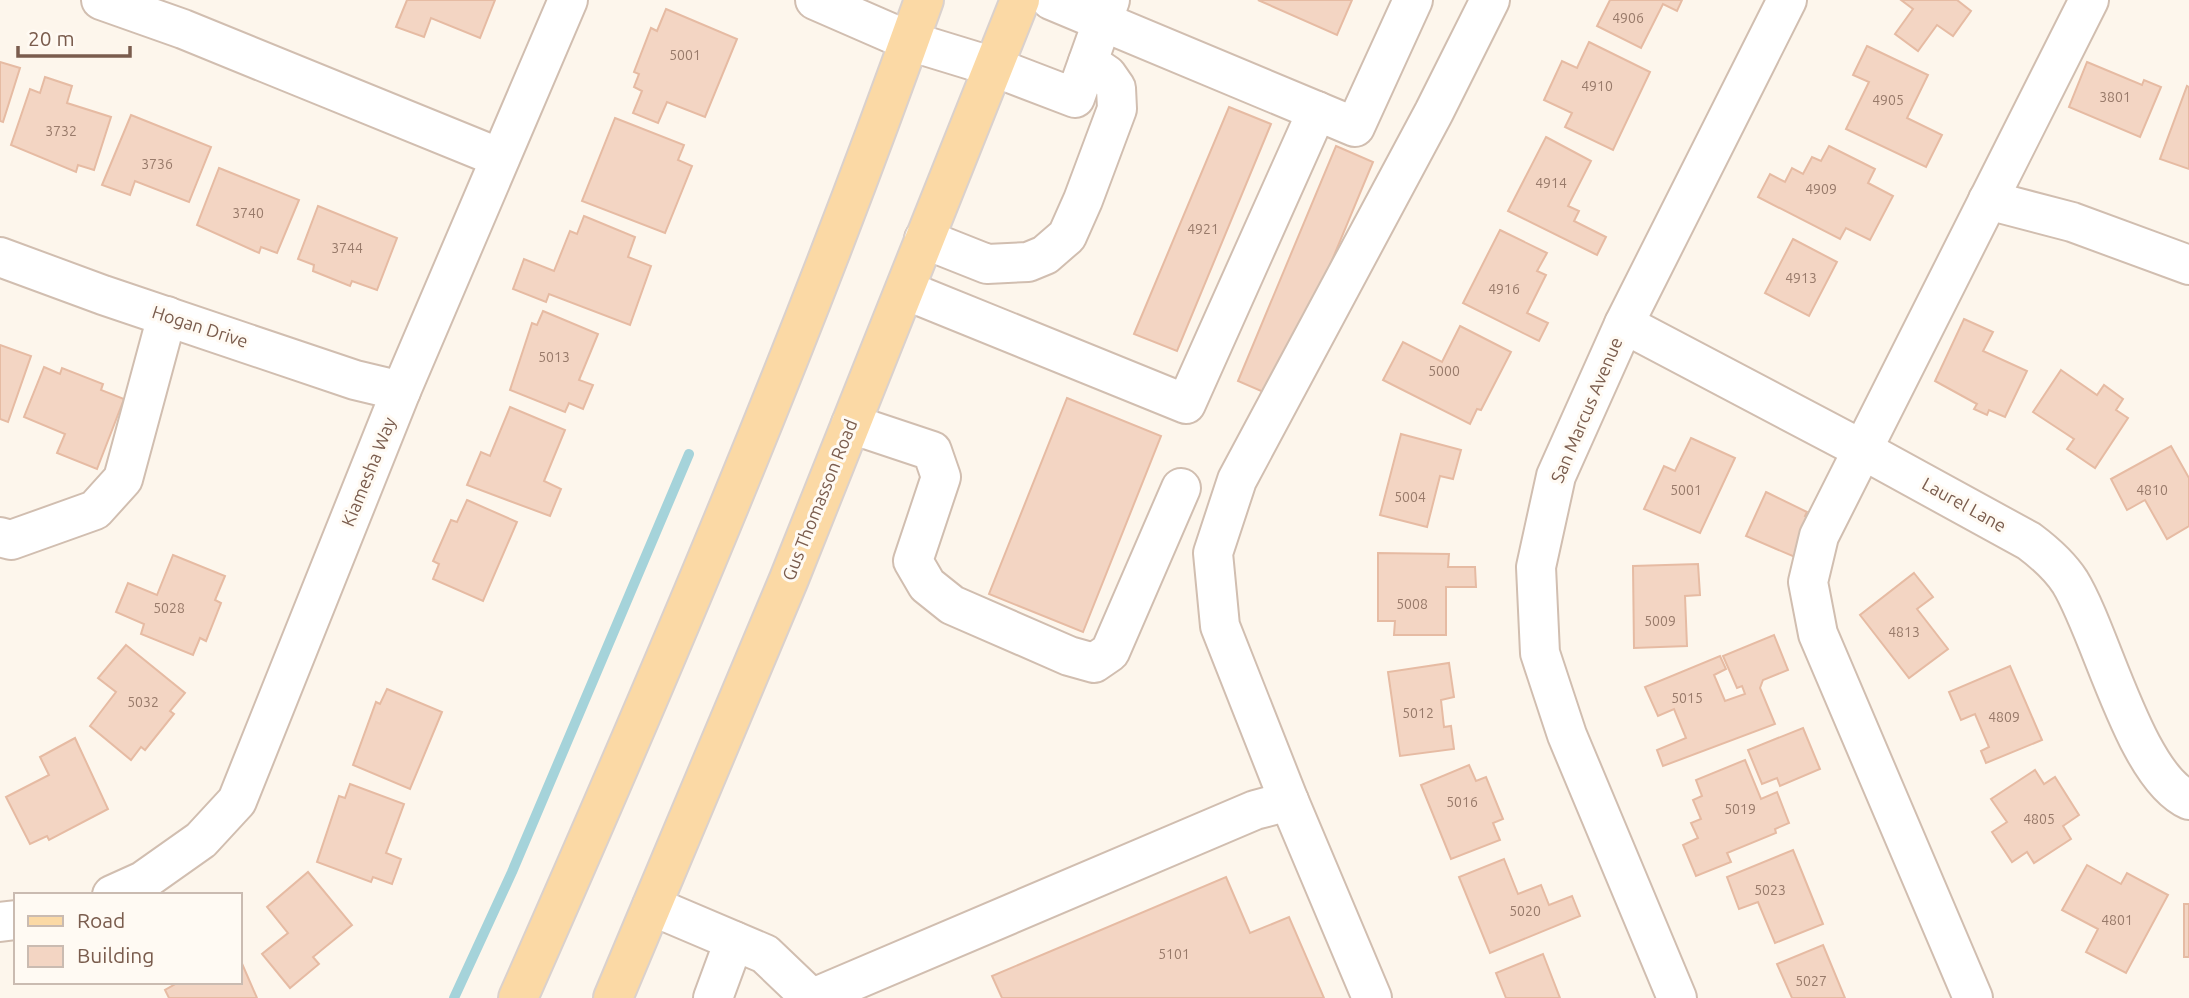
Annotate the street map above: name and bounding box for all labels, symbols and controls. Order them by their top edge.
house number: 4906 [1612,10,1644,26]
scale bar [18,14,130,58]
text: 20 m [28,26,75,50]
house number: 5001 [669,47,701,63]
house number: 4910 [1581,78,1613,94]
house number: 3801 [2099,89,2131,105]
house number: 4905 [1872,92,1904,108]
house number: 3732 [45,123,77,139]
house number: 3736 [141,156,173,172]
house number: 4914 [1535,175,1567,191]
house number: 4909 [1805,181,1837,197]
house number: 3740 [232,205,264,221]
house number: 4921 [1187,221,1219,237]
house number: 3744 [331,240,363,256]
house number: 4913 [1785,270,1817,286]
house number: 4916 [1488,281,1520,297]
street label: Hogan Drive [150,301,251,351]
street label: San Marcus Avenue [1546,334,1626,485]
house number: 5013 [538,349,570,365]
house number: 5000 [1428,363,1460,379]
street label: Kiamesha Way [337,414,399,529]
street label: Gus Thomasson Road [778,416,861,583]
street label: Laurel Lane [1919,473,2010,535]
house number: 5001 [1670,482,1702,498]
house number: 4810 [2136,482,2168,498]
house number: 5004 [1394,489,1426,505]
house number: 5008 [1396,596,1428,612]
house number: 5028 [153,600,185,616]
house number: 5009 [1644,613,1676,629]
house number: 4813 [1888,624,1920,640]
house number: 5015 [1671,690,1703,706]
house number: 5032 [127,694,159,710]
house number: 5012 [1402,705,1434,721]
house number: 4809 [1988,709,2020,725]
house number: 5016 [1446,794,1478,810]
house number: 5019 [1724,801,1756,817]
house number: 4805 [2023,811,2055,827]
house number: 5023 [1754,882,1786,898]
legend [14,893,242,984]
house number: 5020 [1509,903,1541,919]
text: Road [77,908,125,932]
house number: 4801 [2101,912,2133,928]
text: Building [77,943,154,967]
house number: 5101 [1158,946,1190,962]
house number: 5027 [1795,973,1827,989]

